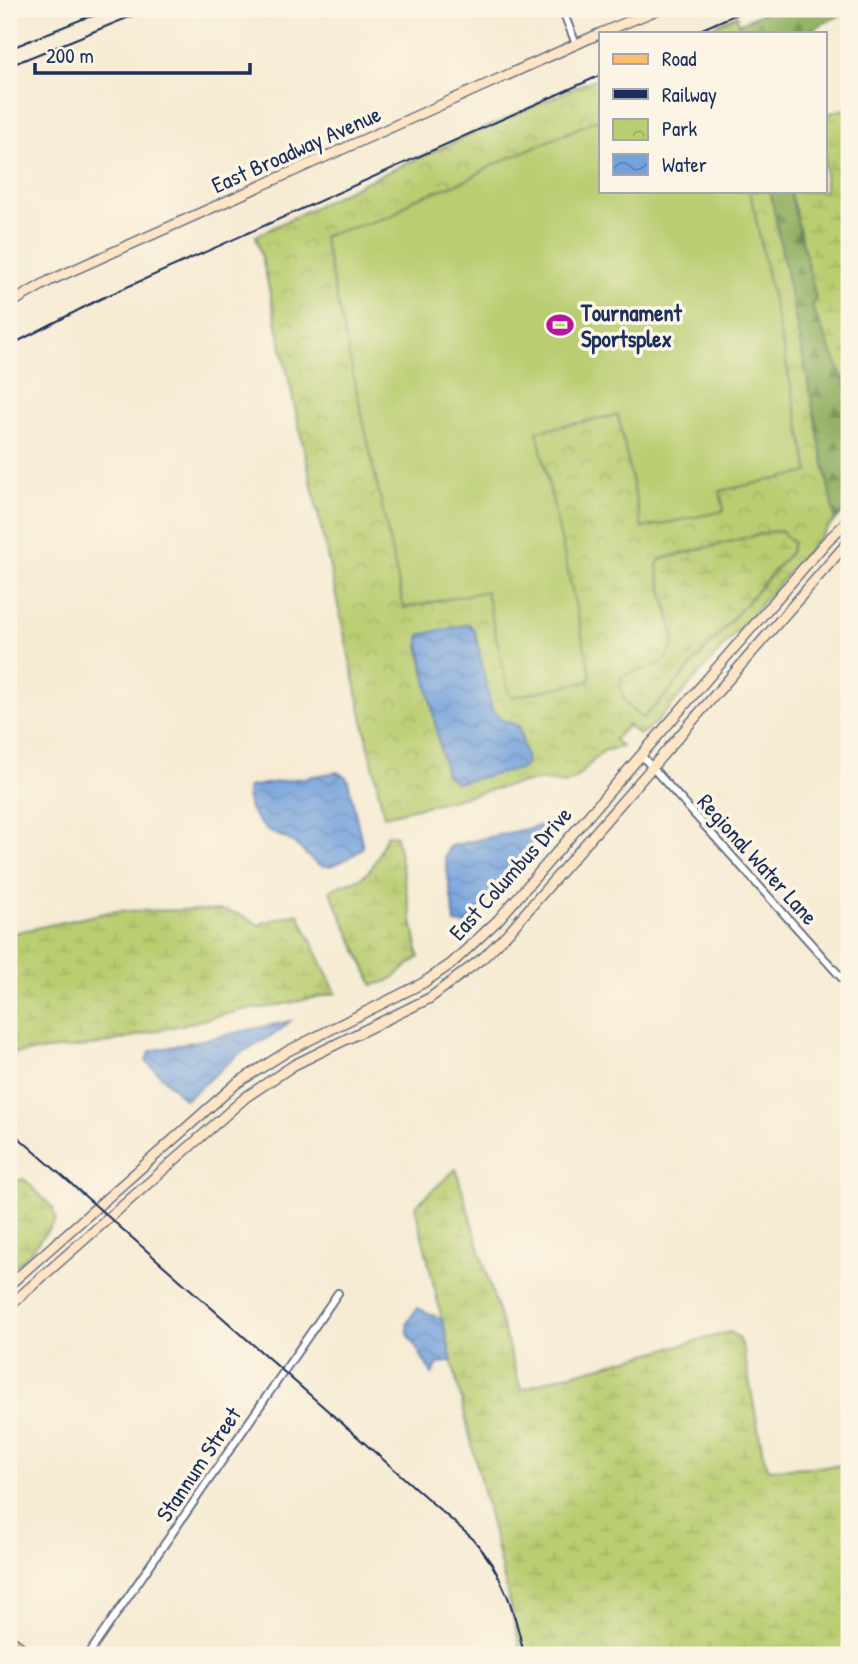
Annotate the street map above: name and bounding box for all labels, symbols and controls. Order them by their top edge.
scale bar [35,32,250,76]
legend [599,32,826,192]
text: 200 m [46,41,94,70]
text: Road [662,44,696,73]
text: Railway [662,80,717,109]
street label: East Broadway Avenue [207,98,385,200]
text: Park [662,114,697,143]
text: Water [662,150,707,179]
place label: Tournament Sportsplex [580,297,683,355]
sports icon: Tournament Sportsplex [545,310,575,340]
street label: Regional Water Lane [691,787,825,931]
street label: East Columbus Drive [442,799,578,947]
street label: Stannum Street [148,1400,248,1527]

